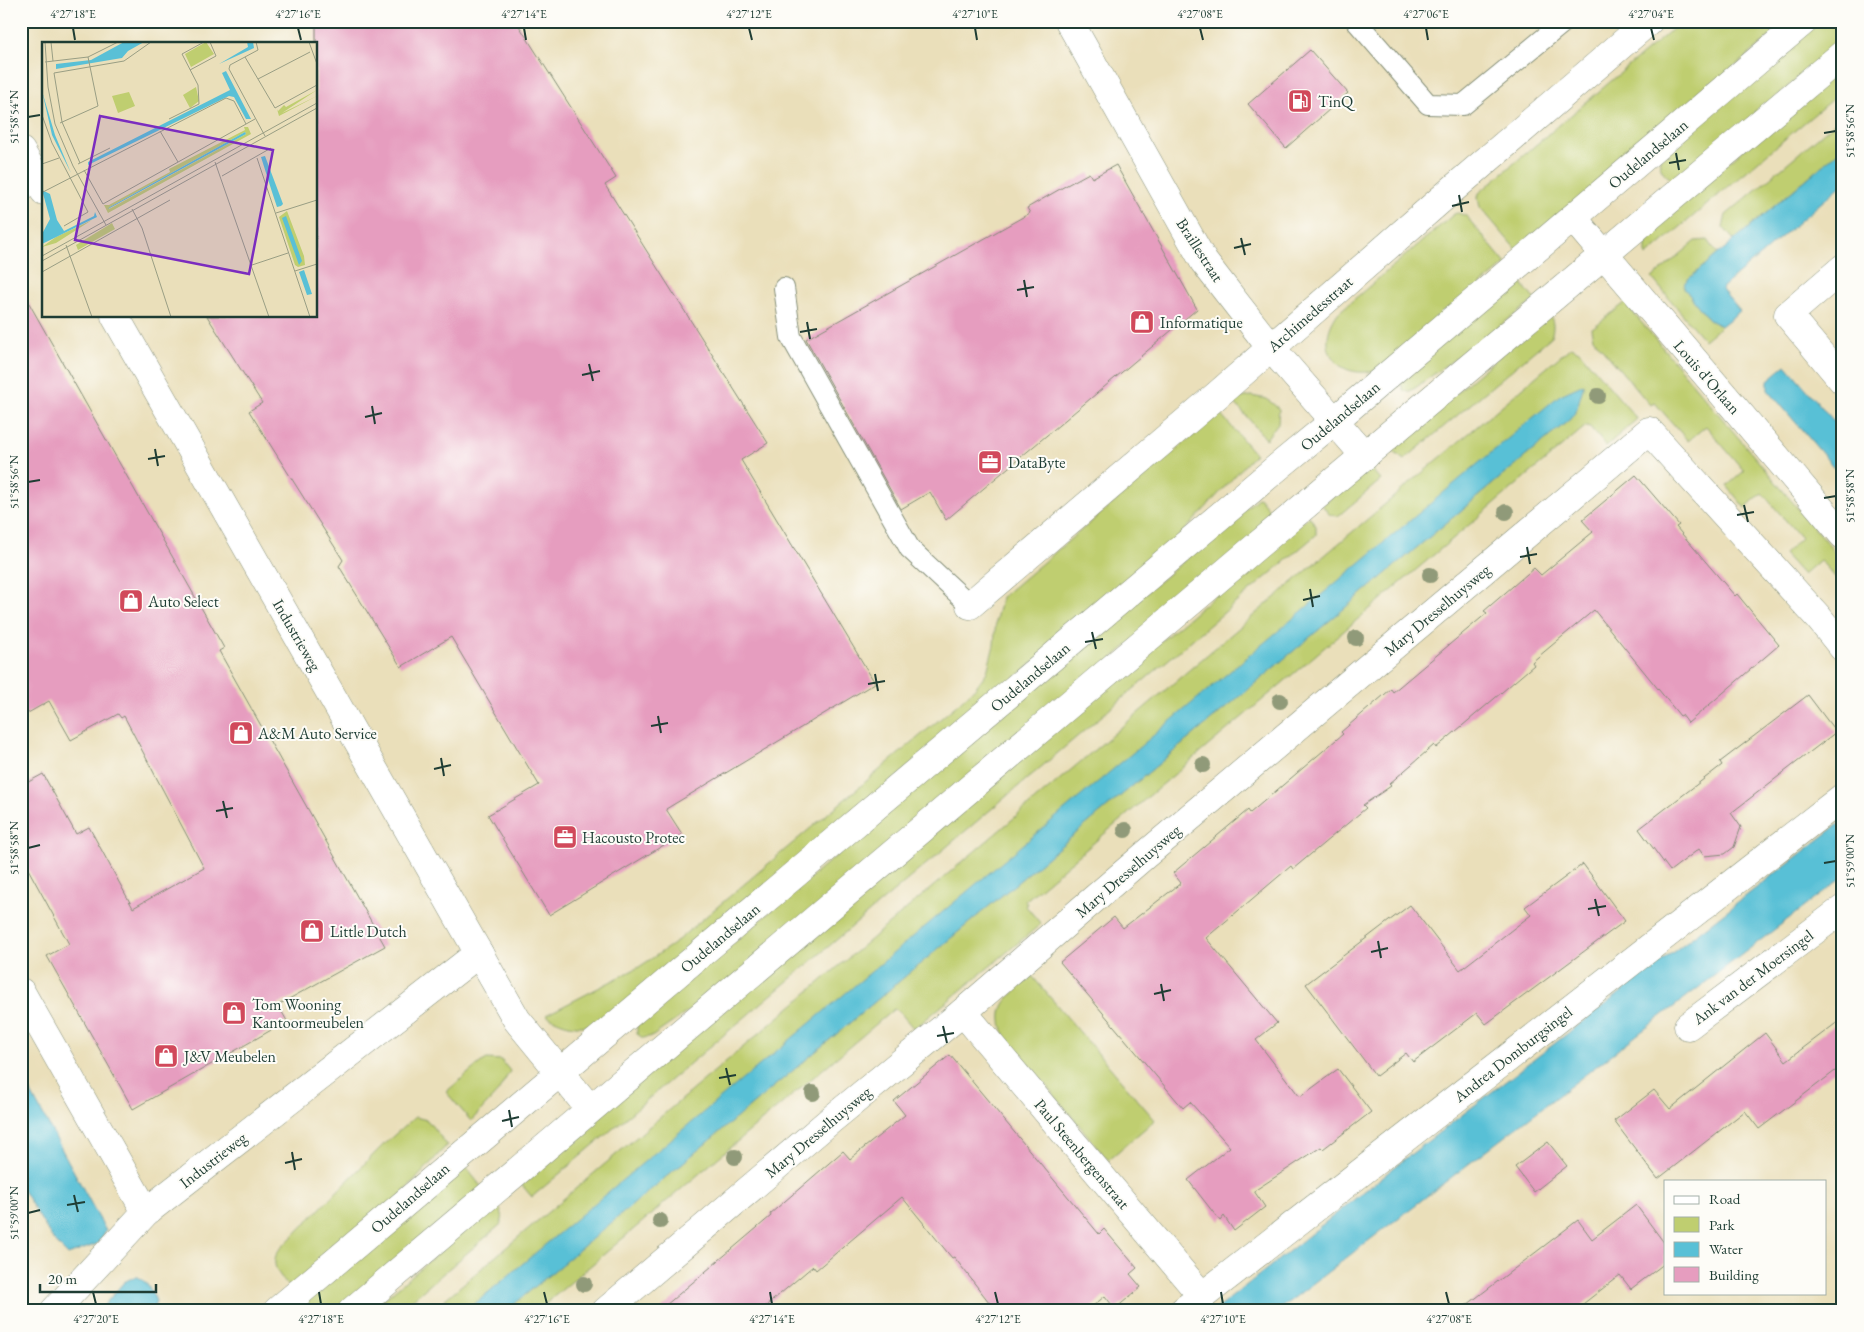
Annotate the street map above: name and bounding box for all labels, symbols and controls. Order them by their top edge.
text: 4°27'18"E [50,6,96,22]
text: 4°27'16"E [275,6,321,22]
text: 4°27'14"E [501,6,547,22]
text: 4°27'12"E [726,6,772,22]
text: 4°27'10"E [952,6,998,22]
text: 4°27'08"E [1177,6,1223,22]
text: 4°27'06"E [1403,6,1449,22]
text: 4°27'04"E [1628,6,1674,22]
inset map [42,42,318,318]
fuel station icon: TinQ [1287,88,1313,114]
text: 51°58'54"N [6,90,22,144]
place label: TinQ [1318,91,1356,112]
text: 51°58'56"N [1842,104,1858,158]
street label: Oudelandselaan [1604,114,1693,194]
street label: Braillestraat [1172,214,1228,286]
street label: Archimedesstraat [1262,271,1357,358]
shop icon: Informatique [1129,309,1155,335]
place label: Informatique [1160,312,1243,333]
street label: Louis d'Orlaan [1669,335,1745,419]
street label: Oudelandselaan [1296,376,1385,456]
office icon: DataByte [977,449,1003,475]
place label: DataByte [1008,452,1066,473]
text: 51°58'56"N [6,455,22,509]
text: 51°58'58"N [1842,469,1858,523]
street label: Mary Dresselhuysweg [1379,559,1495,661]
shop icon: Auto Select [118,588,144,614]
place label: Auto Select [147,591,219,612]
street label: Industrieweg [268,595,327,676]
street label: Oudelandselaan [986,637,1075,717]
shop icon: A&M Auto Service [228,720,254,746]
place label: A&M Auto Service [257,723,377,744]
street label: Mary Dresselhuysweg [1071,819,1186,922]
text: 51°58'58"N [6,821,22,875]
office icon: Hacousto Protec [552,824,578,850]
place label: Hacousto Protec [582,827,685,848]
text: 51°59'00"N [1842,834,1858,888]
street label: Oudelandselaan [676,898,765,978]
shop icon: Little Dutch [299,918,325,944]
place label: Little Dutch [330,921,407,942]
street label: Ank van der Moersingel [1688,925,1818,1030]
place label: Tom Wooning Kantoormeubelen [252,994,365,1033]
shop icon: Tom Wooning Kantoormeubelen [221,1000,247,1026]
street label: Andrea Domburgsingel [1449,1001,1577,1107]
shop icon: J&V Meubelen [153,1043,179,1069]
place label: J&V Meubelen [182,1046,277,1067]
street label: Mary Dresselhuysweg [760,1081,876,1183]
street label: Paul Steenbergenstraat [1030,1094,1134,1214]
street label: Industrieweg [175,1126,252,1193]
street label: Oudelandselaan [366,1158,454,1238]
legend [1664,1180,1826,1294]
text: 51°59'00"N [6,1186,22,1240]
text: Road [1709,1189,1741,1208]
text: Park [1709,1215,1736,1234]
text: Water [1709,1239,1743,1258]
scale bar [40,1262,156,1294]
text: Building [1709,1265,1759,1284]
text: 20 m [48,1269,77,1288]
text: 4°27'20"E [73,1311,119,1327]
text: 4°27'18"E [298,1311,344,1327]
text: 4°27'16"E [524,1311,570,1327]
text: 4°27'14"E [749,1311,795,1327]
text: 4°27'12"E [975,1311,1021,1327]
text: 4°27'10"E [1200,1311,1246,1327]
text: 4°27'08"E [1426,1311,1472,1327]

